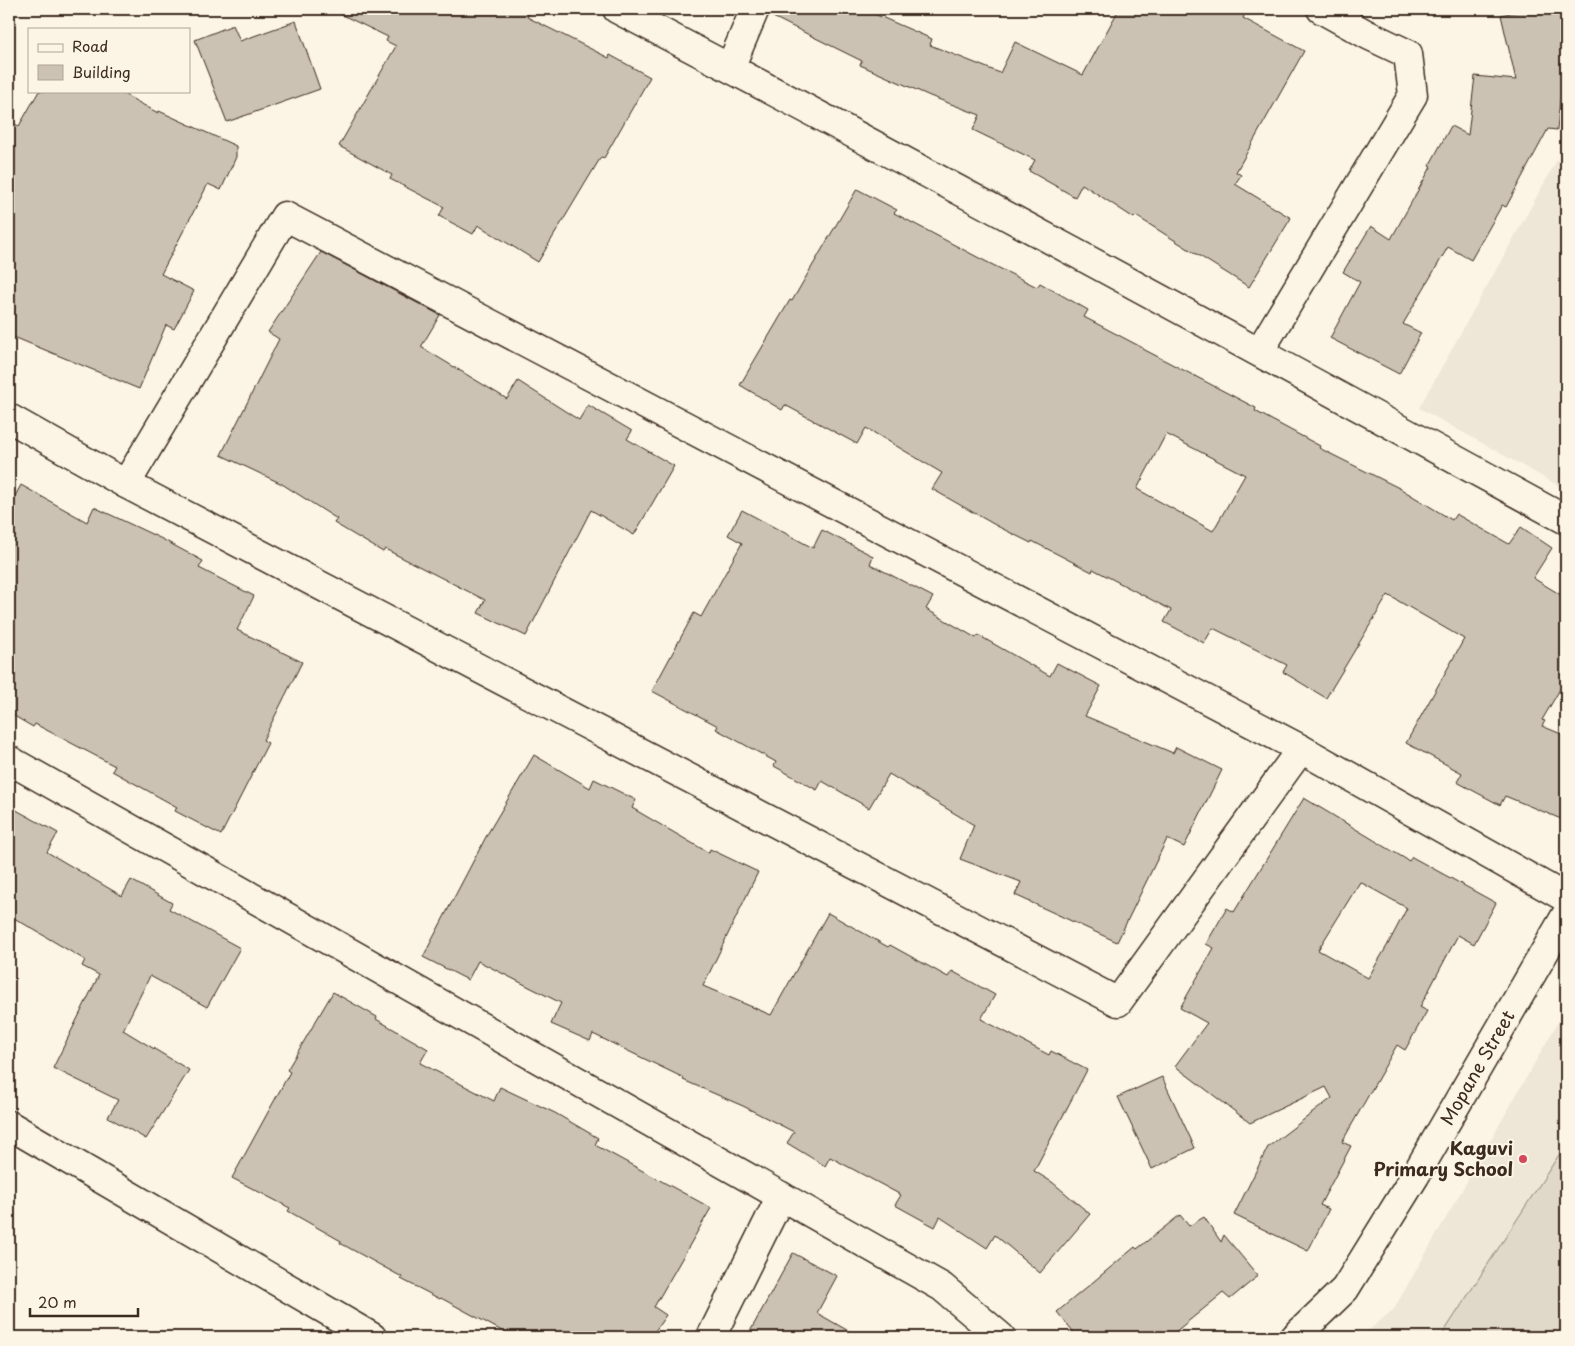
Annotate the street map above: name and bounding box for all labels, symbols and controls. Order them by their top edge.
legend [28,28,190,92]
text: Road [72,34,108,57]
text: Building [72,60,131,83]
street label: Mopane Street [1433,1005,1521,1130]
place label: Kaguvi Primary School [1373,1134,1513,1182]
marker: Kaguvi Primary School [1517,1153,1529,1165]
scale bar [30,1286,138,1318]
text: 20 m [38,1290,77,1313]

